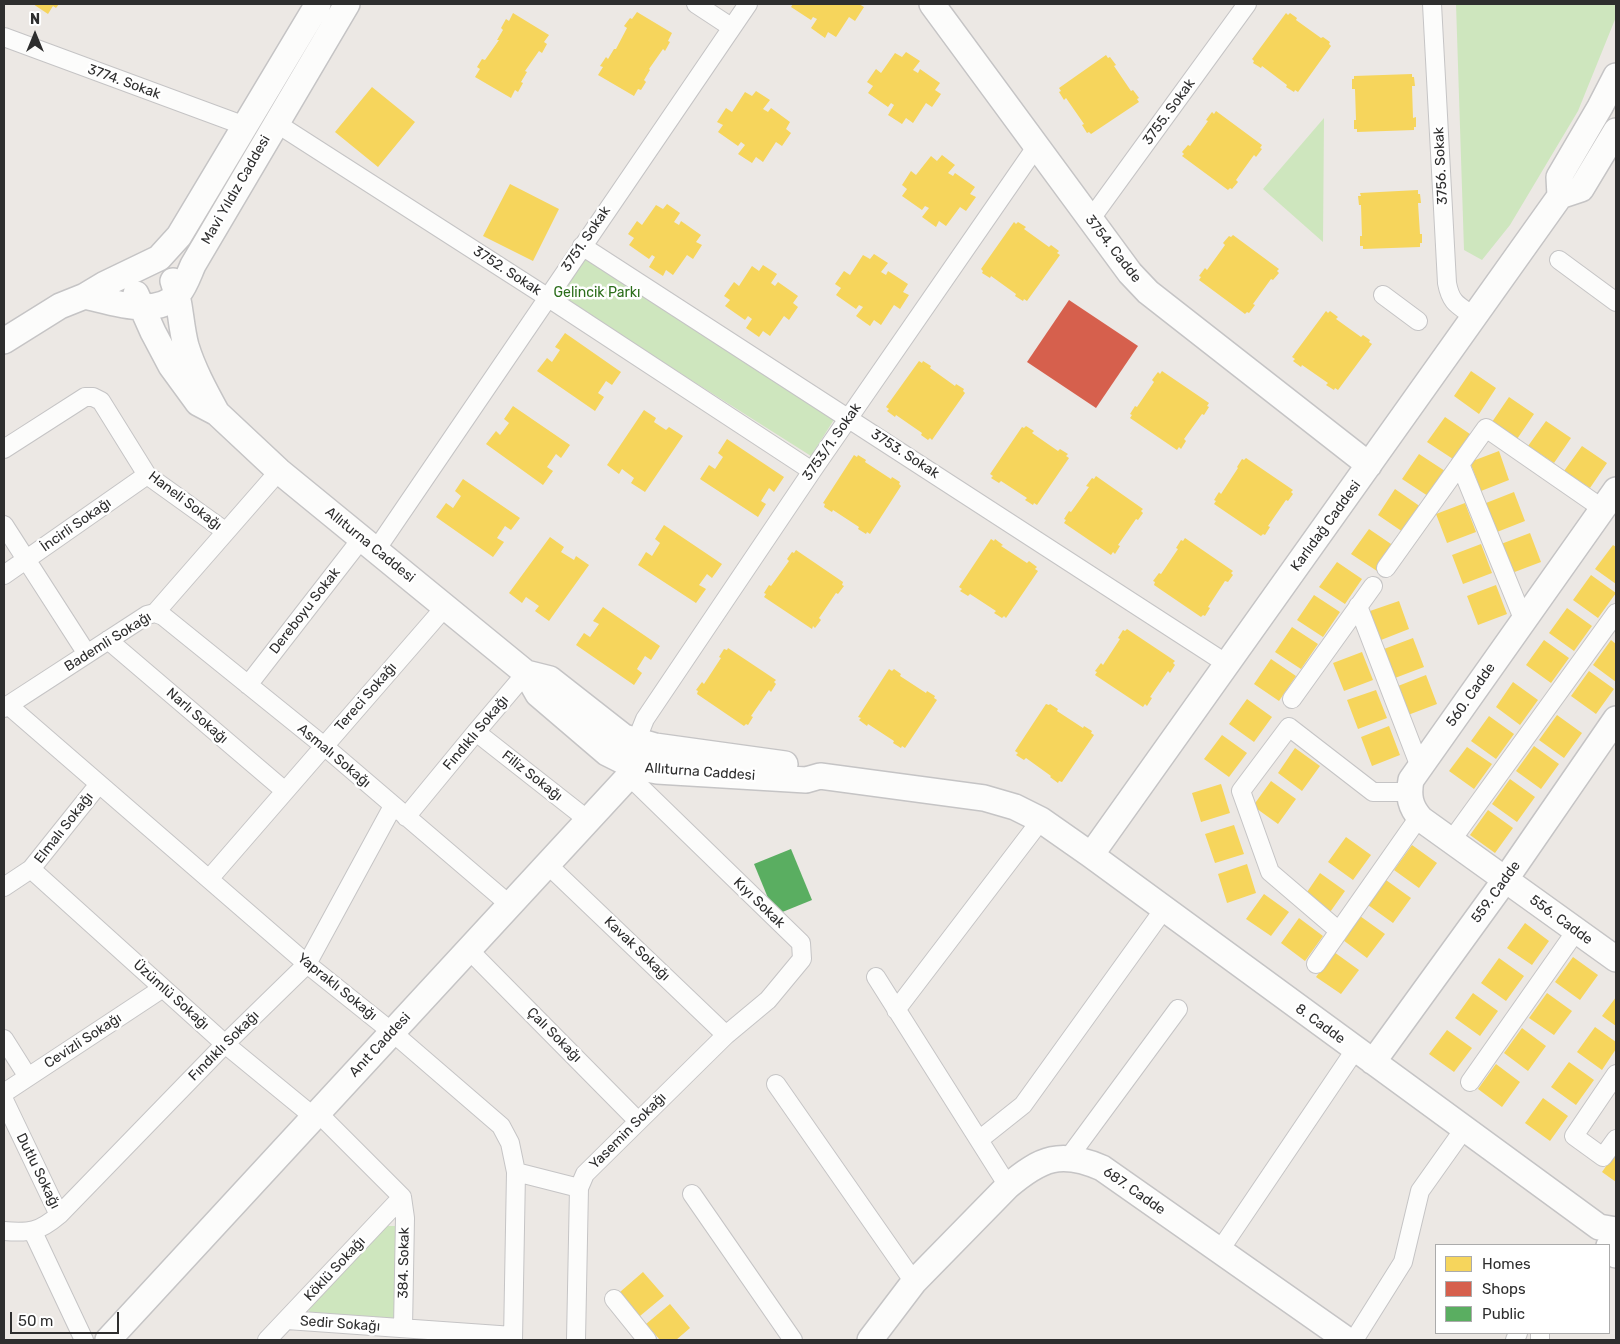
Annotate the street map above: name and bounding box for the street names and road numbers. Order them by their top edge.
street label: 3774. Sokak [85,61,163,103]
street label: 3755. Sokak [1139,76,1199,148]
street label: 3756. Sokak [1431,127,1451,205]
street label: Mavi Yıldız Caddesi [198,132,274,248]
street label: 3751. Sokak [558,203,614,275]
street label: 3754. Cadde [1081,212,1145,286]
street label: 3752. Sokak [470,243,544,299]
street label: 3753/1. Sokak [799,400,865,484]
street label: 3753. Sokak [868,426,942,482]
street label: Haneli Sokağı [145,468,225,534]
street label: Karlıdağ Caddesi [1287,477,1365,575]
street label: İncirli Sokağı [37,495,115,555]
street label: Allıturna Caddesi [322,504,418,586]
street label: Dereboyu Sokak [266,564,344,658]
street label: Bademli Sokağı [61,609,155,675]
street label: Tereci Sokağı [332,659,400,735]
street label: 560. Cadde [1443,660,1499,730]
street label: Narlı Sokağı [163,685,231,747]
street label: Fındıklı Sokağı [440,692,512,774]
street label: Asmalı Sokağı [294,721,374,791]
street label: Filiz Sokağı [498,747,566,805]
street label: Allıturna Caddesi [644,760,756,784]
street label: Elmalı Sokağı [31,789,97,867]
street label: 559. Cadde [1468,858,1524,926]
street label: Kıyı Sokak [730,874,788,932]
street label: 556. Cadde [1526,892,1596,948]
street label: Kavak Sokağı [601,913,673,985]
street label: Yapraklı Sokağı [294,950,380,1024]
street label: Üzümlü Sokağı [130,957,212,1033]
street label: 8. Cadde [1292,1000,1348,1048]
street label: Çalı Sokağı [523,1004,585,1066]
street label: Fındıklı Sokağı [185,1007,263,1085]
street label: Anıt Caddesi [346,1009,414,1081]
street label: Cevizli Sokağı [41,1010,125,1072]
street label: Yasemin Sokağı [586,1089,670,1173]
street label: Dutlu Sokağı [12,1130,64,1212]
street label: 687. Cadde [1100,1163,1168,1219]
street label: 384. Sokak [395,1227,413,1299]
street label: Köklü Sokağı [301,1233,369,1305]
street label: Sedir Sokağı [299,1313,381,1335]

